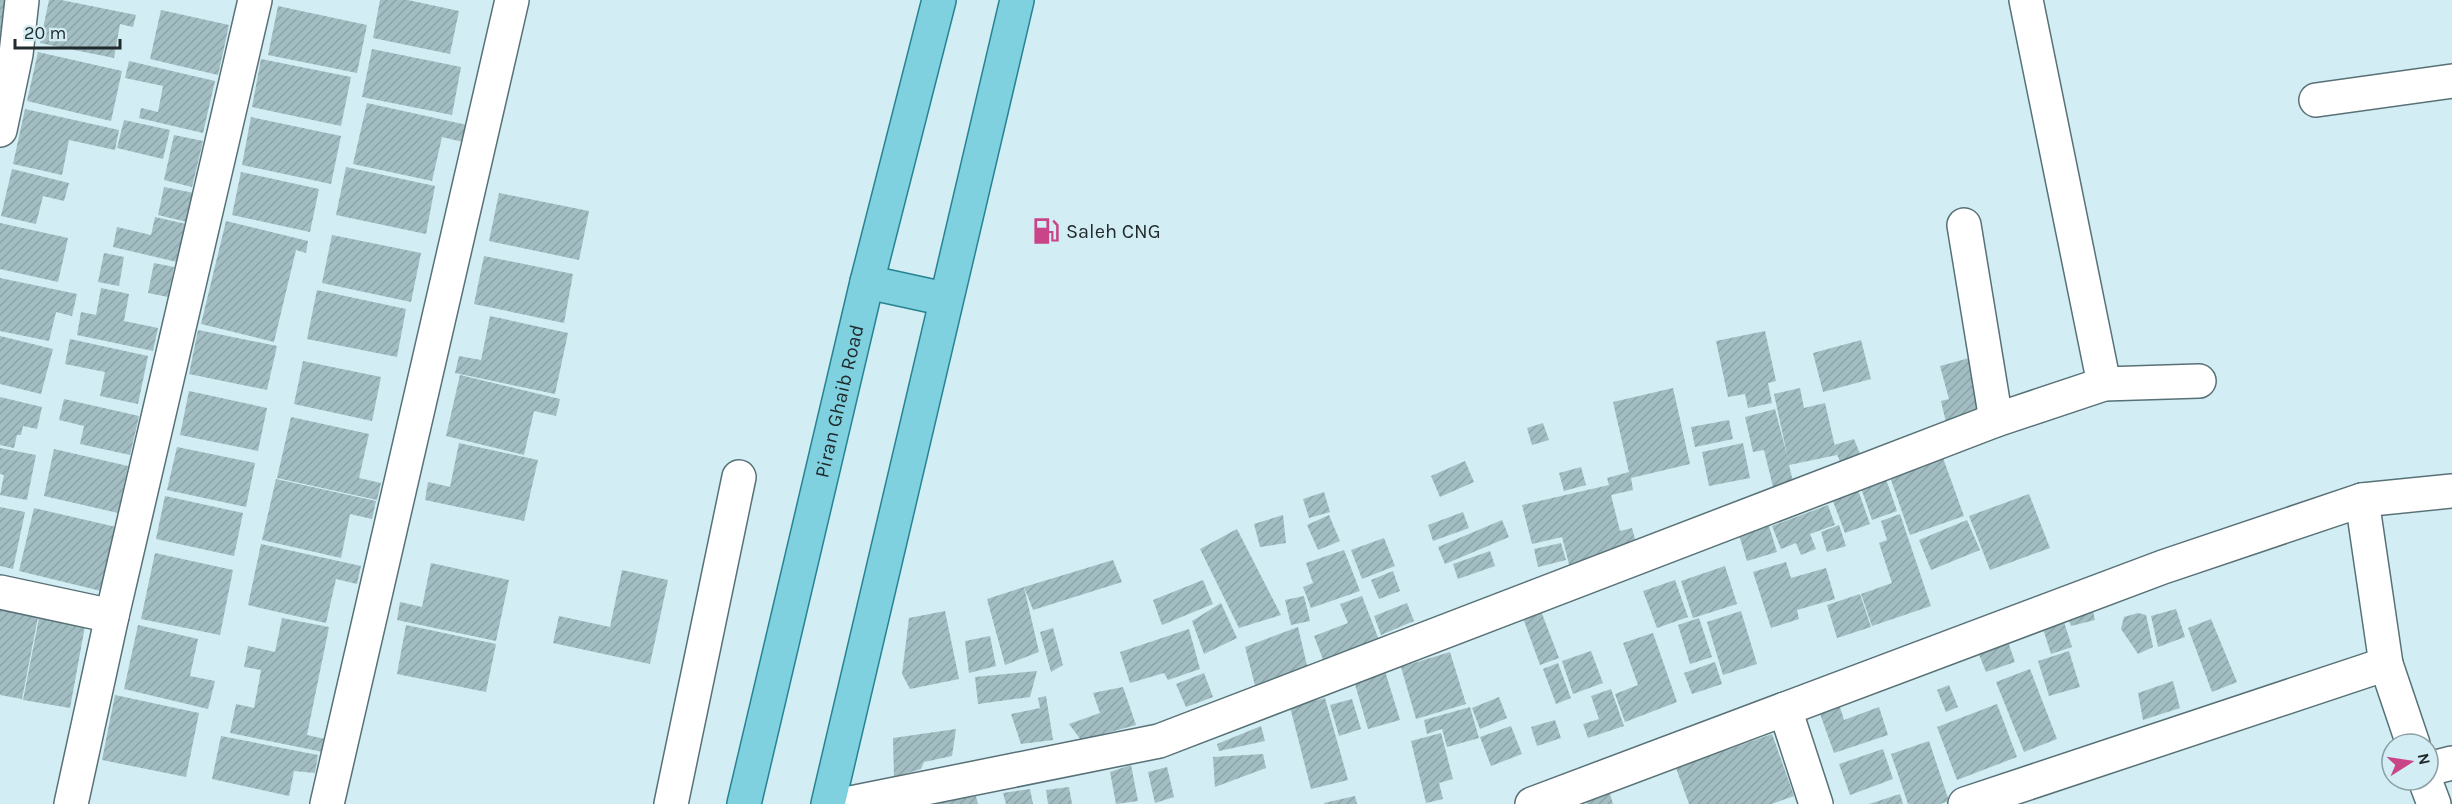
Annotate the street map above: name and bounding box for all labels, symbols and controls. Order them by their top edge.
scale bar [15,12,120,50]
text: 20 m [24,22,66,44]
fuel station icon: Saleh CNG [1031,216,1061,246]
place label: Saleh CNG [1066,220,1161,243]
street label: Piran Ghaib Road [810,322,869,480]
north arrow [2380,732,2440,792]
text: N [2414,751,2435,767]

